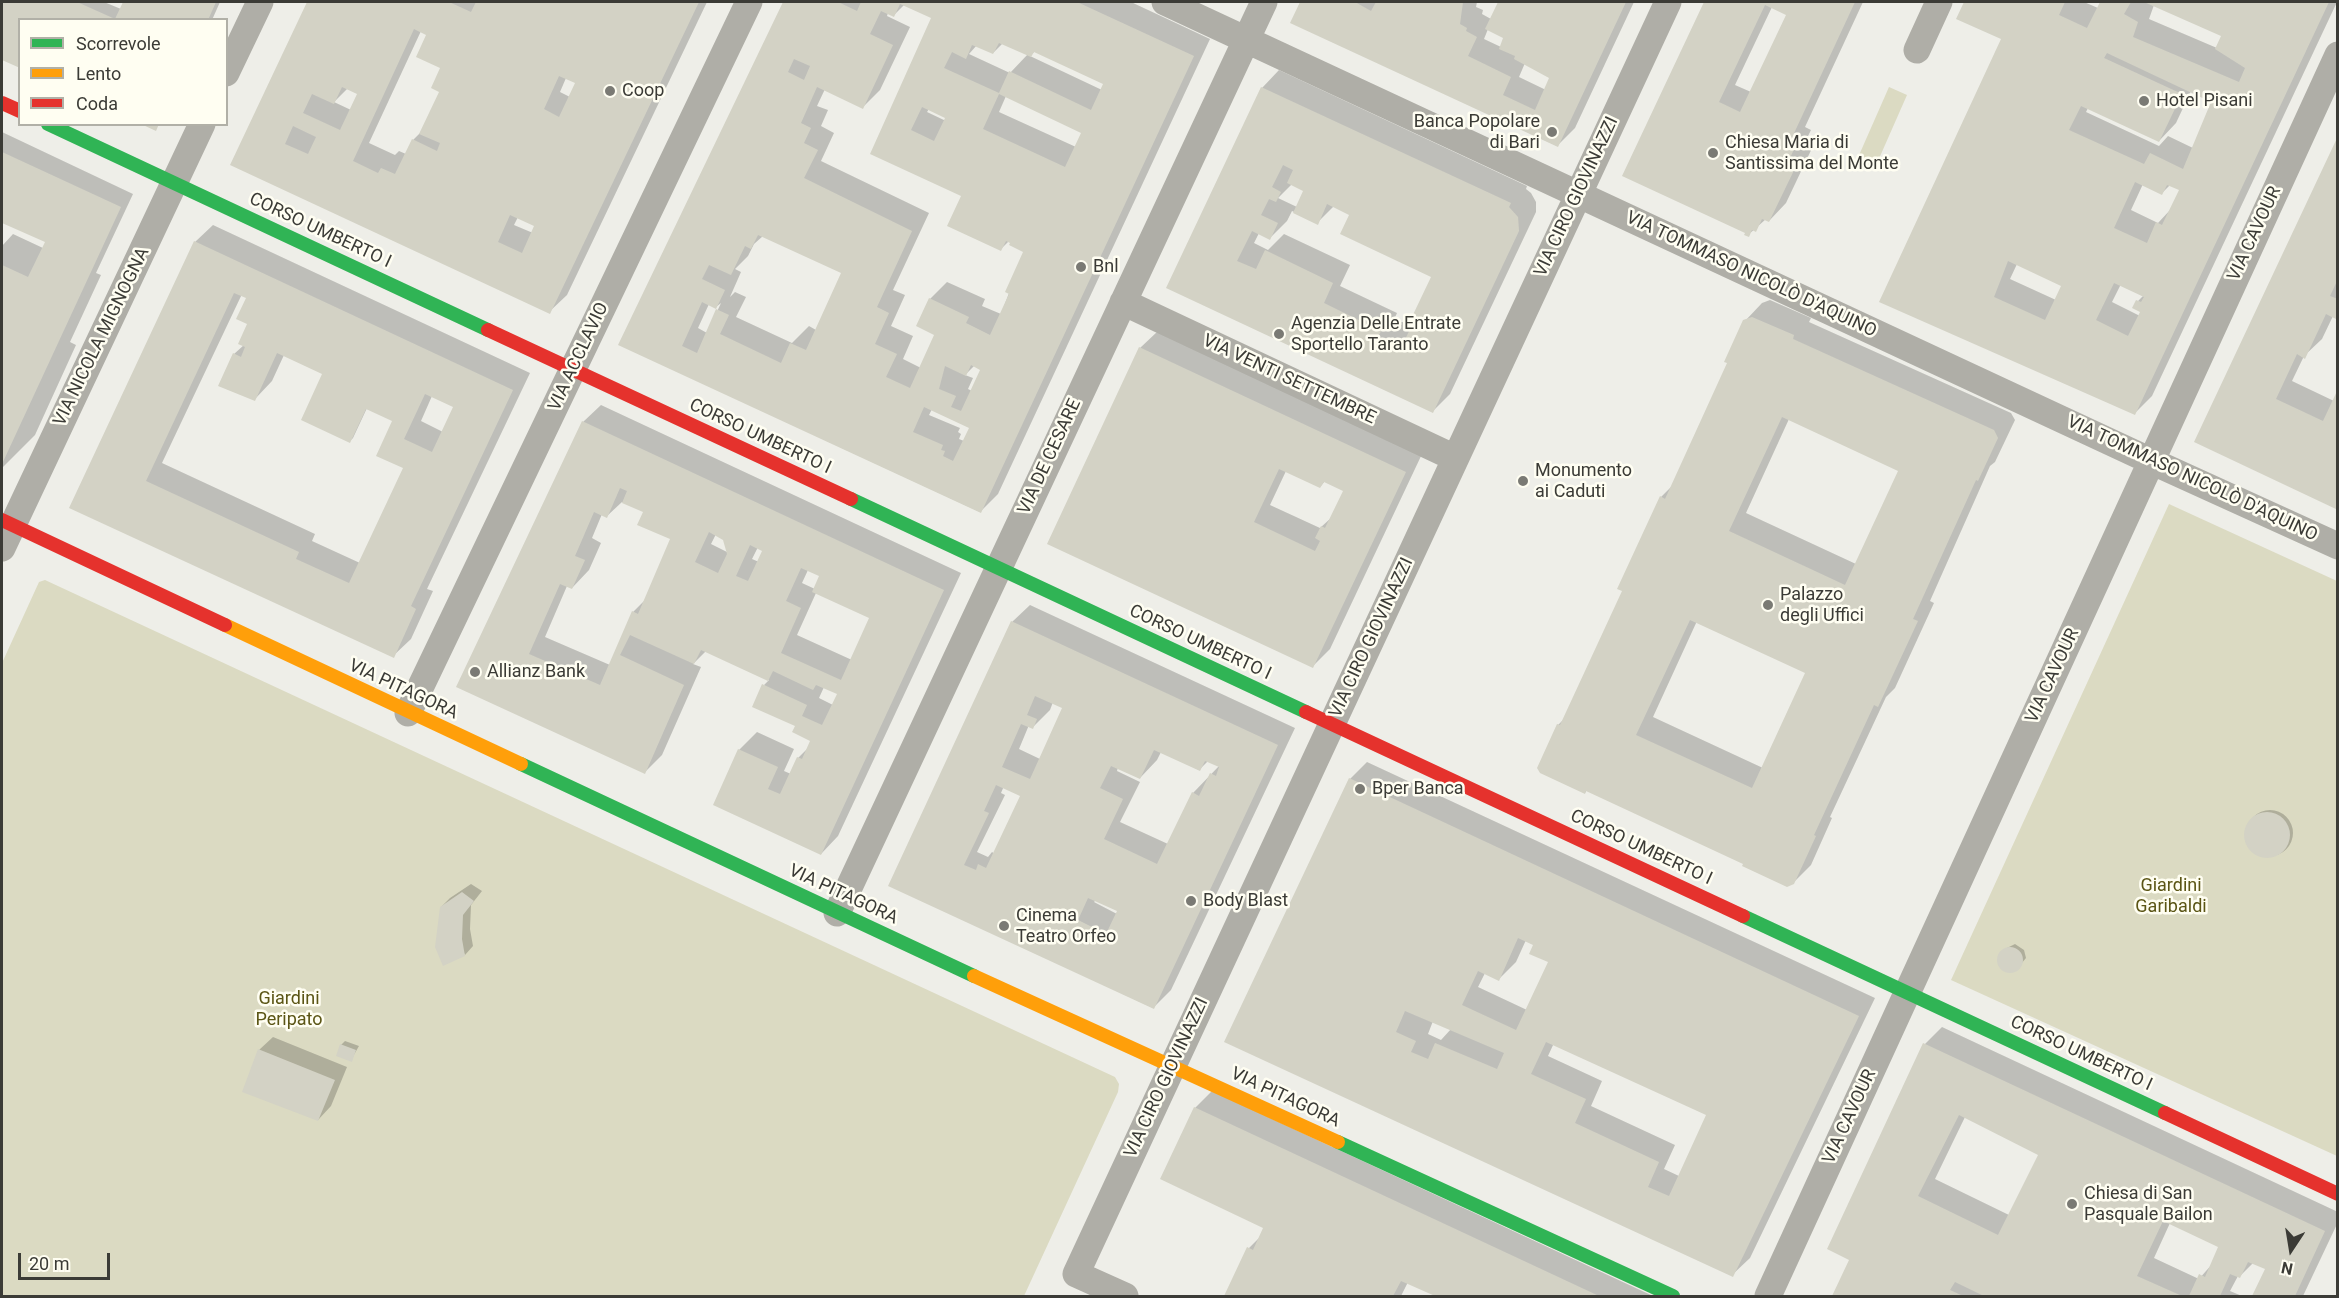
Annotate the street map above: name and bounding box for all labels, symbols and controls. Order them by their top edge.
legend [18,18,228,126]
text: Scorrevole [76,33,161,54]
text: Lento [76,63,121,84]
place label: Coop [622,80,664,102]
marker: Coop [603,84,617,98]
place label: Hotel Pisani [2156,90,2253,112]
text: Coda [76,93,118,114]
marker: Hotel Pisani [2137,94,2151,108]
place label: Banca Popolare di Bari [1414,111,1540,154]
street label: VIA CIRO GIOVINAZZI [1530,114,1624,280]
marker: Banca Popolare di Bari [1545,125,1559,139]
place label: Chiesa Maria di Santissima del Monte [1725,132,1899,174]
marker: Chiesa Maria di Santissima del Monte [1706,146,1720,160]
street label: VIA CAVOUR [2224,183,2286,285]
street label: CORSO UMBERTO I [246,189,394,273]
street label: VIA TOMMASO NICOLÒ D'AQUINO [1622,207,1880,343]
street label: VIA NICOLA MIGNOGNA [49,244,155,430]
place label: Bnl [1093,256,1119,278]
marker: Bnl [1074,260,1088,274]
street label: VIA ACCLAVIO [544,299,614,415]
place label: Agenzia Delle Entrate Sportello Taranto [1291,313,1461,356]
marker: Agenzia Delle Entrate Sportello Taranto [1272,327,1286,341]
street label: VIA VENTI SETTEMBRE [1199,330,1379,430]
street label: CORSO UMBERTO I [686,395,834,479]
street label: VIA DE CESARE [1014,396,1086,518]
street label: VIA TOMMASO NICOLÒ D'AQUINO [2063,411,2321,547]
place label: Monumento ai Caduti [1535,460,1632,502]
marker: Monumento ai Caduti [1516,474,1530,488]
street label: VIA CIRO GIOVINAZZI [1325,555,1419,721]
place label: Palazzo degli Uffici [1780,584,1864,626]
marker: Palazzo degli Uffici [1761,598,1775,612]
street label: CORSO UMBERTO I [1126,601,1274,685]
street label: VIA CAVOUR [2022,625,2084,727]
street label: VIA PITAGORA [345,655,461,725]
place label: Allianz Bank [487,661,585,683]
marker: Allianz Bank [468,665,482,679]
place label: Bper Banca [1372,778,1464,800]
marker: Bper Banca [1353,782,1367,796]
street label: CORSO UMBERTO I [1567,806,1715,890]
street label: VIA PITAGORA [785,860,901,930]
park label: Giardini Garibaldi [2135,875,2207,918]
place label: Body Blast [1203,890,1288,912]
marker: Body Blast [1184,894,1198,908]
place label: Cinema Teatro Orfeo [1016,905,1116,948]
marker: Cinema Teatro Orfeo [997,919,1011,933]
park label: Giardini Peripato [255,988,323,1030]
street label: VIA CIRO GIOVINAZZI [1120,995,1214,1161]
street label: CORSO UMBERTO I [2007,1012,2155,1096]
street label: VIA PITAGORA [1227,1063,1343,1133]
street label: VIA CAVOUR [1819,1066,1881,1168]
place label: Chiesa di San Pasquale Bailon [2084,1183,2213,1226]
marker: Chiesa di San Pasquale Bailon [2065,1197,2079,1211]
north arrow [2261,1220,2321,1280]
scale bar [21,1241,112,1279]
text: 20 m [29,1253,69,1274]
text: N [2280,1258,2295,1279]

